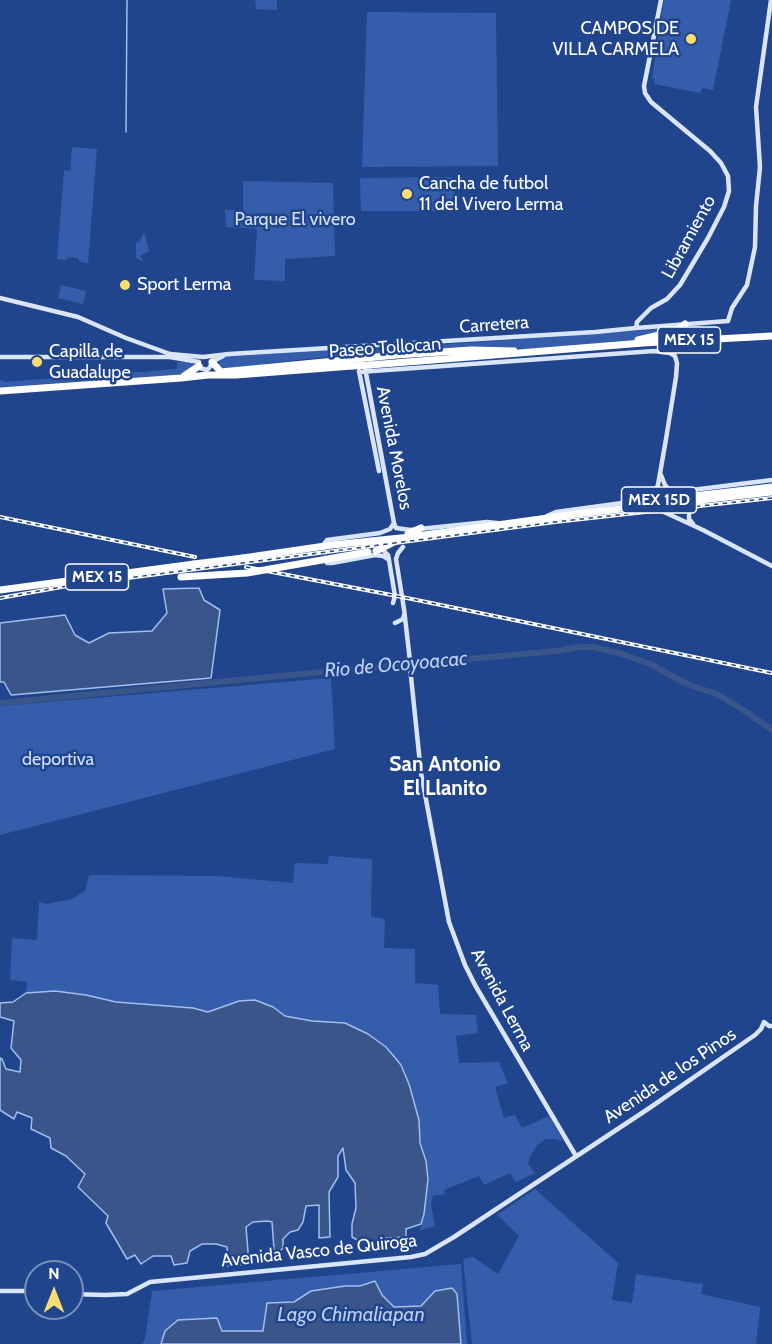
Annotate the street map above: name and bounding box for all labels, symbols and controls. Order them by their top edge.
place label: CAMPOS DE VILLA CARMELA [553,18,679,60]
marker: CAMPOS DE VILLA CARMELA [684,32,698,46]
place label: Cancha de futbol 11 del Vivero Lerma [419,173,563,216]
marker: Cancha de futbol 11 del Vivero Lerma [400,187,414,201]
street label: Libramiento [657,192,721,282]
park label: Parque El vivero [234,209,356,231]
place label: Sport Lerma [137,274,231,296]
marker: Sport Lerma [118,278,132,292]
street label: Carretera [459,312,529,338]
road number: MEX 15 [658,327,720,353]
street label: Paseo Tollocan [328,333,442,363]
place label: Capilla de Guadalupe [49,341,131,384]
marker: Capilla de Guadalupe [30,355,44,369]
street label: Avenida Morelos [371,384,417,512]
road number: MEX 15D [622,487,696,513]
road number: MEX 15 [66,564,128,590]
water label: Rio de Ocoyoacac [324,647,468,683]
park label: deportiva [22,749,94,771]
district label: San Antonio El Llanito [389,752,501,802]
street label: Avenida Lerma [466,945,538,1055]
street label: Avenida de los Pinos [600,1024,740,1128]
street label: Avenida Vasco de Quiroga [220,1230,418,1272]
north arrow [24,1260,84,1320]
text: N [48,1264,60,1283]
water label: Lago Chimaliapan [277,1303,425,1327]

